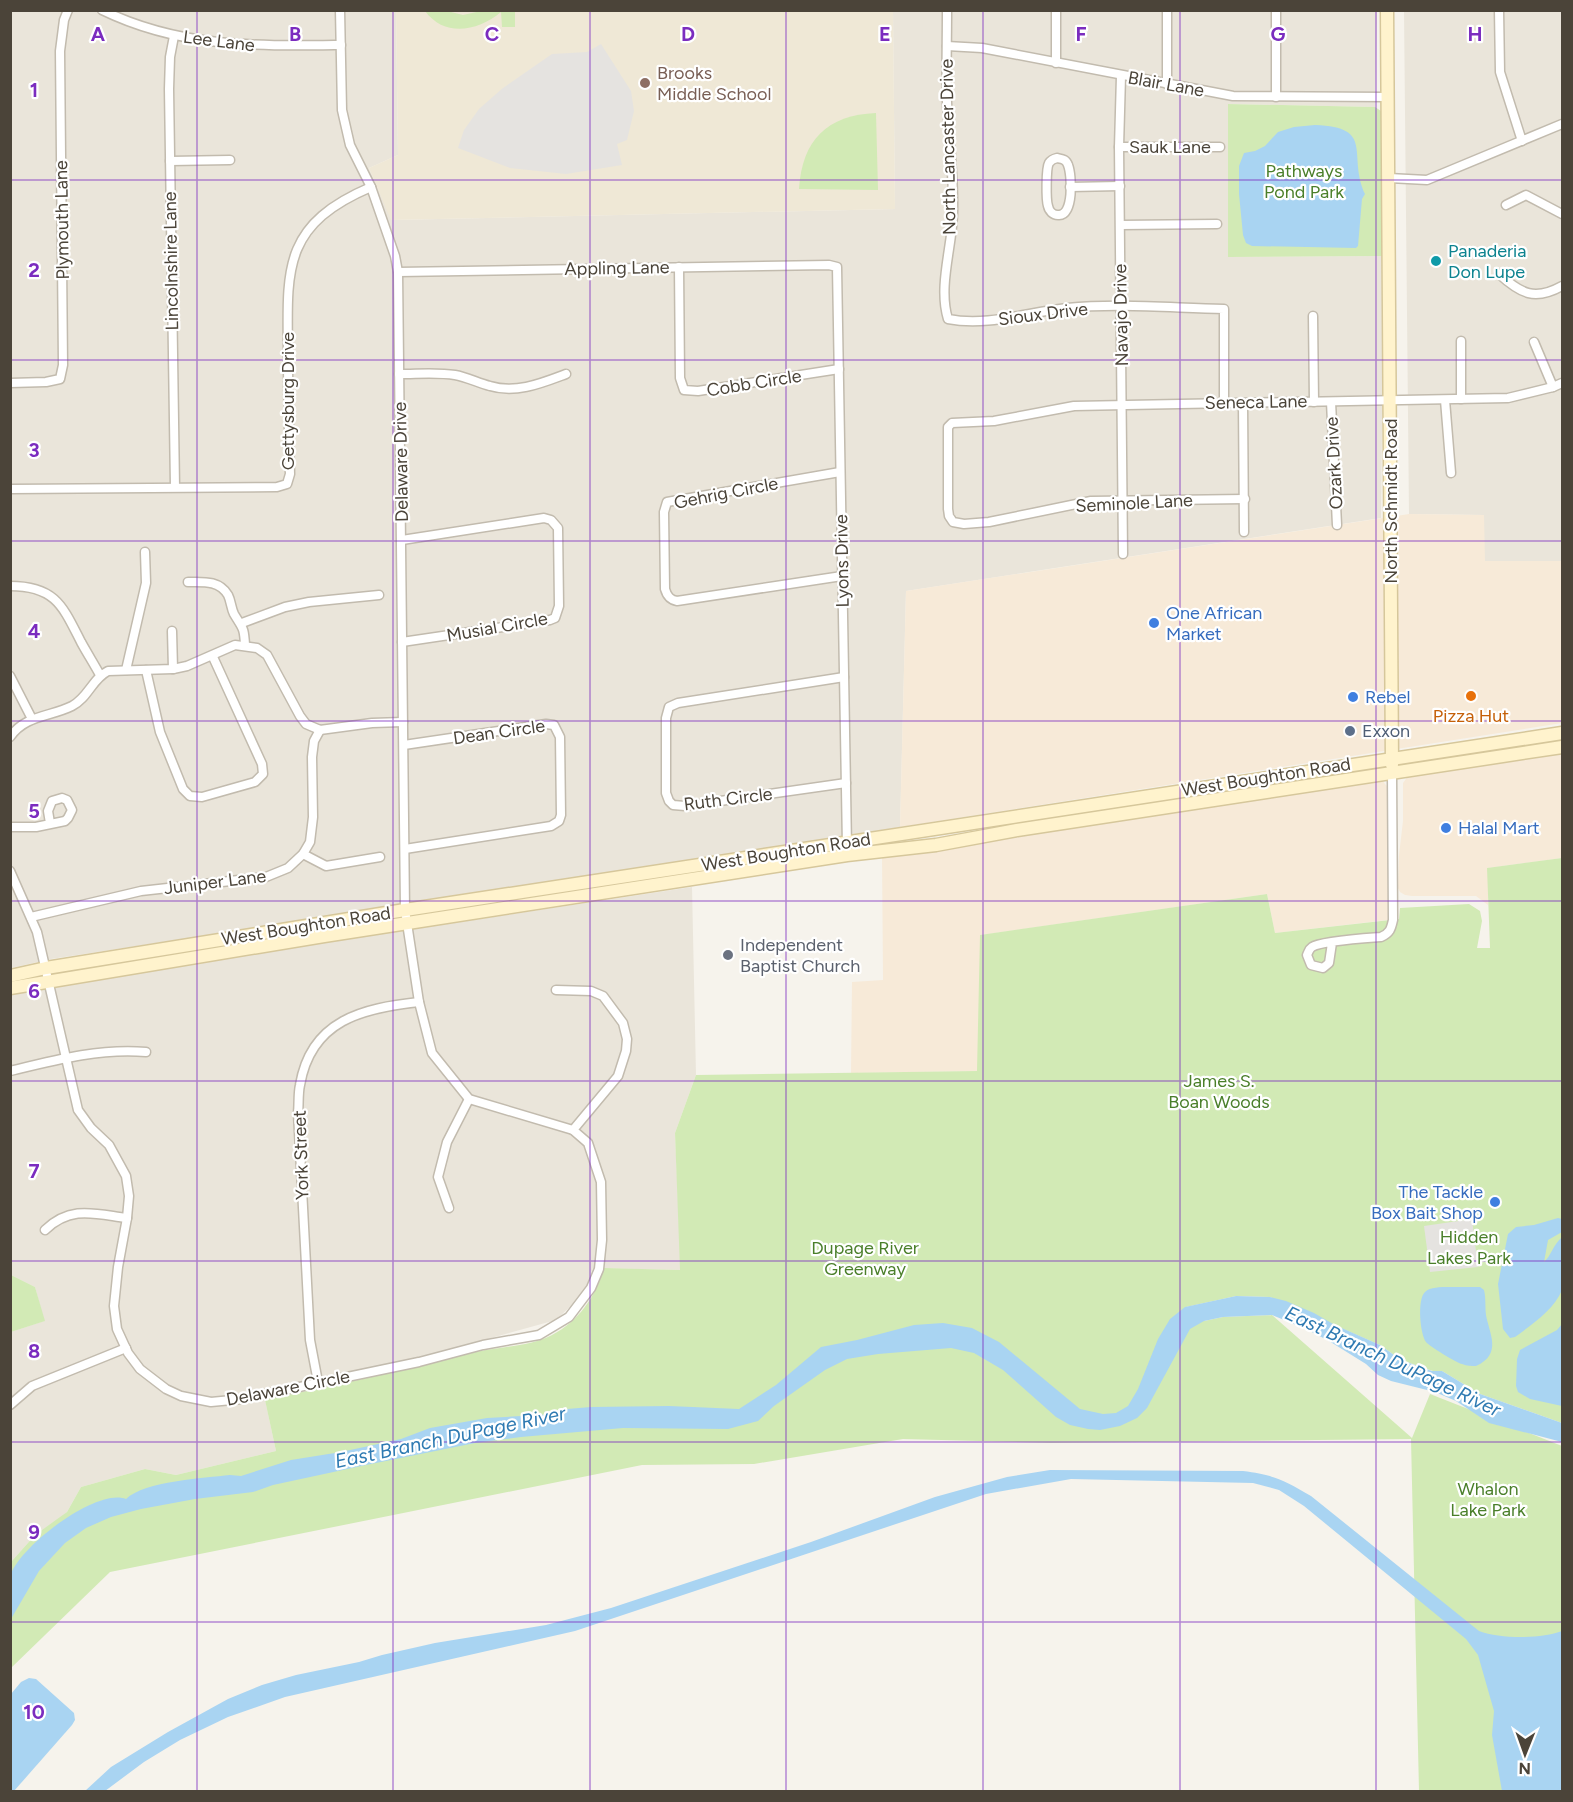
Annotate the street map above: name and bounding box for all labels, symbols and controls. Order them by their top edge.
text: A [91,22,106,46]
text: B [289,22,301,46]
text: C [485,22,499,46]
text: D [681,22,695,46]
text: E [879,22,891,46]
text: F [1075,22,1087,46]
text: G [1271,22,1286,46]
text: H [1468,22,1483,46]
street label: Lee Lane [182,26,256,56]
street label: North Lancaster Drive [935,58,961,235]
place label: Brooks Middle School [657,62,771,105]
street label: Blair Lane [1126,66,1206,102]
marker: Brooks Middle School [638,76,652,90]
text: 1 [30,78,38,102]
street label: Sauk Lane [1129,136,1211,158]
street label: Plymouth Lane [50,160,74,280]
park label: Pathways Pond Park [1264,160,1344,203]
street label: Lincolnshire Lane [159,191,183,331]
place label: Panaderia Don Lupe [1448,240,1526,283]
marker: Panaderia Don Lupe [1429,254,1443,268]
street label: Appling Lane [564,256,670,280]
text: 2 [28,258,40,282]
street label: Navajo Drive [1109,263,1133,367]
street label: Sioux Drive [997,298,1089,330]
street label: Gettysburg Drive [277,332,299,470]
street label: Cobb Circle [705,365,803,401]
street label: Seneca Lane [1205,390,1308,414]
street label: Delaware Drive [389,402,413,522]
street label: Ozark Drive [1321,416,1347,510]
street label: North Schmidt Road [1380,418,1402,584]
text: 3 [28,438,40,462]
street label: Gehrig Circle [672,472,780,514]
street label: Seminole Lane [1075,489,1193,517]
street label: Lyons Drive [830,514,854,608]
place label: One African Market [1166,602,1262,645]
street label: Musial Circle [445,607,549,647]
marker: One African Market [1147,616,1161,630]
text: 4 [28,619,41,643]
place label: Rebel [1365,686,1410,708]
marker: Pizza Hut [1464,689,1478,703]
marker: Rebel [1346,690,1360,704]
place label: Pizza Hut [1433,705,1509,727]
street label: Dean Circle [452,715,547,749]
place label: Exxon [1362,720,1410,742]
marker: Exxon [1343,724,1357,738]
street label: West Boughton Road [1180,753,1352,801]
street label: Ruth Circle [682,783,774,815]
text: 5 [28,799,40,823]
place label: Halal Mart [1458,817,1540,839]
marker: Halal Mart [1439,821,1453,835]
street label: West Boughton Road [700,828,872,876]
street label: Juniper Lane [163,865,268,899]
street label: West Boughton Road [220,902,392,950]
place label: Independent Baptist Church [740,934,860,977]
marker: Independent Baptist Church [721,948,735,962]
text: 6 [28,979,40,1003]
park label: James S. Boan Woods [1168,1070,1270,1113]
street label: York Street [288,1110,314,1200]
text: 7 [28,1159,40,1183]
place label: The Tackle Box Bait Shop [1371,1181,1483,1224]
marker: The Tackle Box Bait Shop [1488,1195,1502,1209]
park label: Hidden Lakes Park [1427,1226,1511,1269]
park label: Dupage River Greenway [811,1237,919,1280]
water label: East Branch DuPage River [1281,1300,1506,1422]
text: 8 [28,1339,40,1363]
street label: Delaware Circle [224,1365,352,1411]
water label: East Branch DuPage River [332,1401,569,1473]
park label: Whalon Lake Park [1450,1478,1526,1521]
text: 9 [28,1520,40,1544]
text: 10 [23,1700,45,1724]
north arrow [1495,1724,1555,1784]
text: N [1518,1759,1531,1778]

